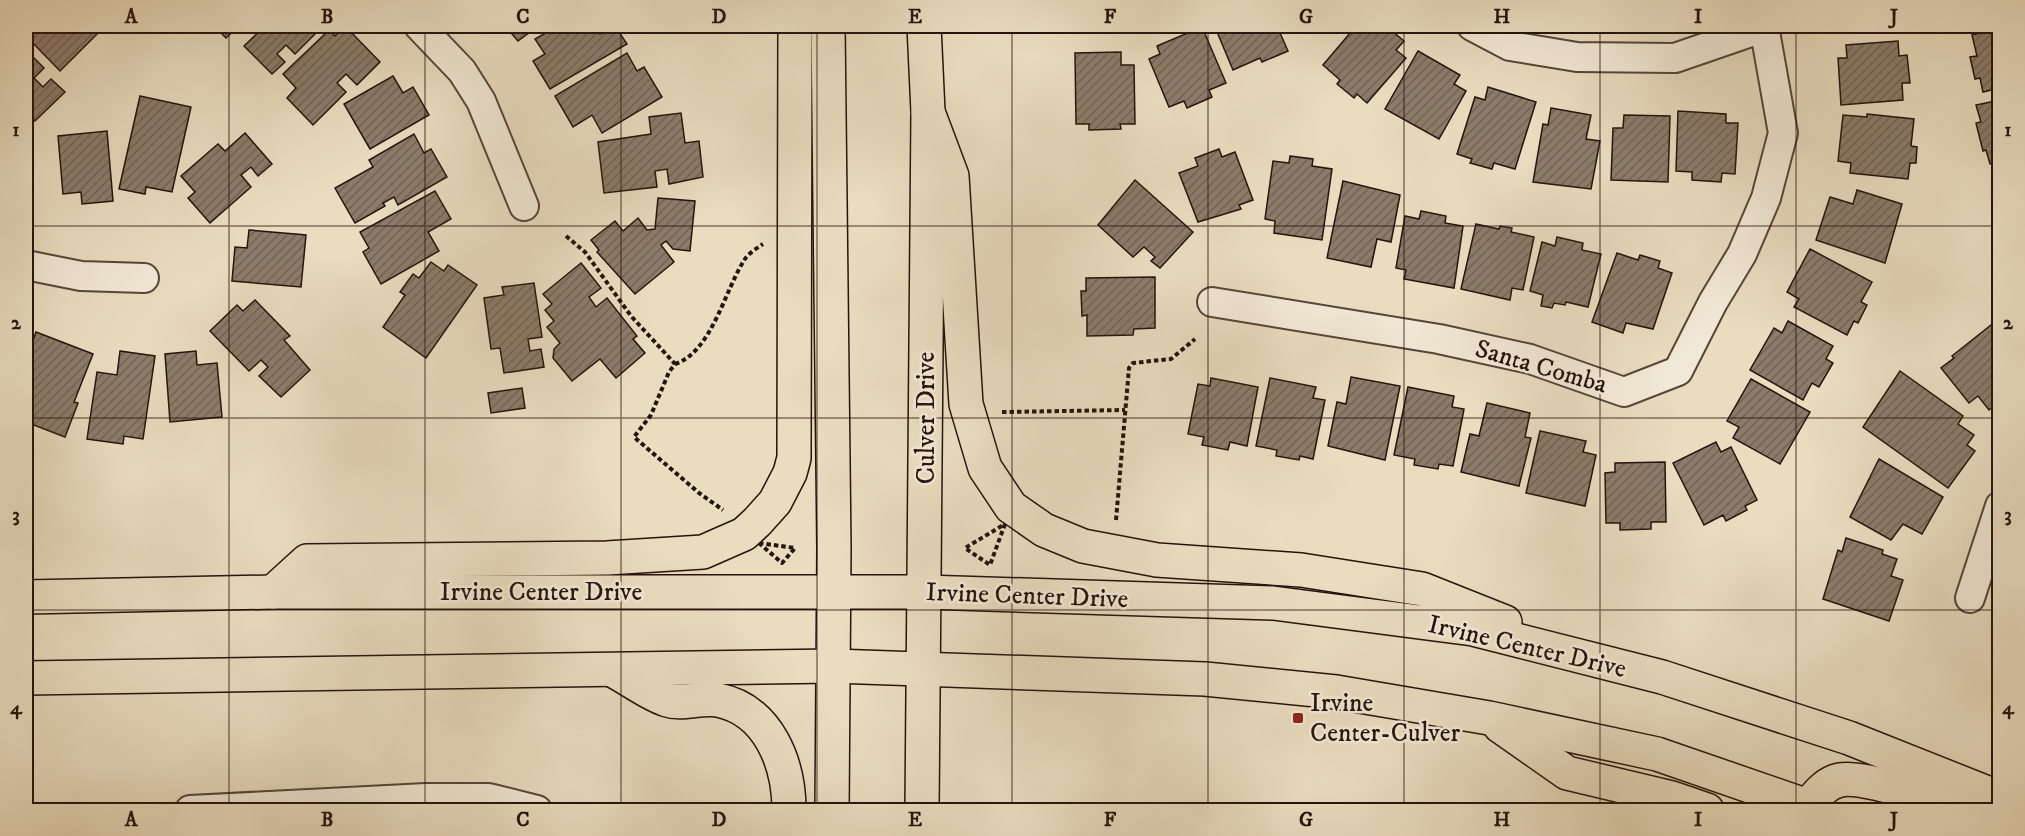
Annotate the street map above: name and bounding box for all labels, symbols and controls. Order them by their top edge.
text: A [124,5,139,30]
text: B [321,5,333,30]
text: C [516,5,530,30]
text: D [712,5,727,30]
text: E [908,5,922,30]
text: F [1104,5,1117,30]
text: G [1299,5,1313,30]
text: H [1494,5,1511,30]
text: I [1694,5,1702,30]
text: J [1888,5,1898,30]
text: 1 [12,118,20,143]
text: 1 [2004,118,2012,143]
text: 2 [11,311,22,336]
text: 2 [2003,311,2014,336]
street label: Santa Comba [1471,332,1611,402]
street label: Culver Drive [910,352,943,484]
text: 3 [12,503,20,528]
text: 3 [2004,503,2012,528]
street label: Irvine Center Drive [440,576,642,609]
street label: Irvine Center Drive [925,576,1129,616]
street label: Irvine Center Drive [1425,608,1629,686]
place label: Irvine Center-Culver [1310,687,1460,750]
text: 4 [10,696,23,721]
text: 4 [2002,696,2015,721]
marker: Irvine Center-Culver [1291,711,1305,725]
text: A [124,808,139,833]
text: B [321,808,333,833]
text: C [516,808,530,833]
text: D [712,808,727,833]
text: E [908,808,922,833]
text: F [1104,808,1117,833]
text: G [1299,808,1313,833]
text: H [1494,808,1511,833]
text: I [1694,808,1702,833]
text: J [1888,808,1898,833]

